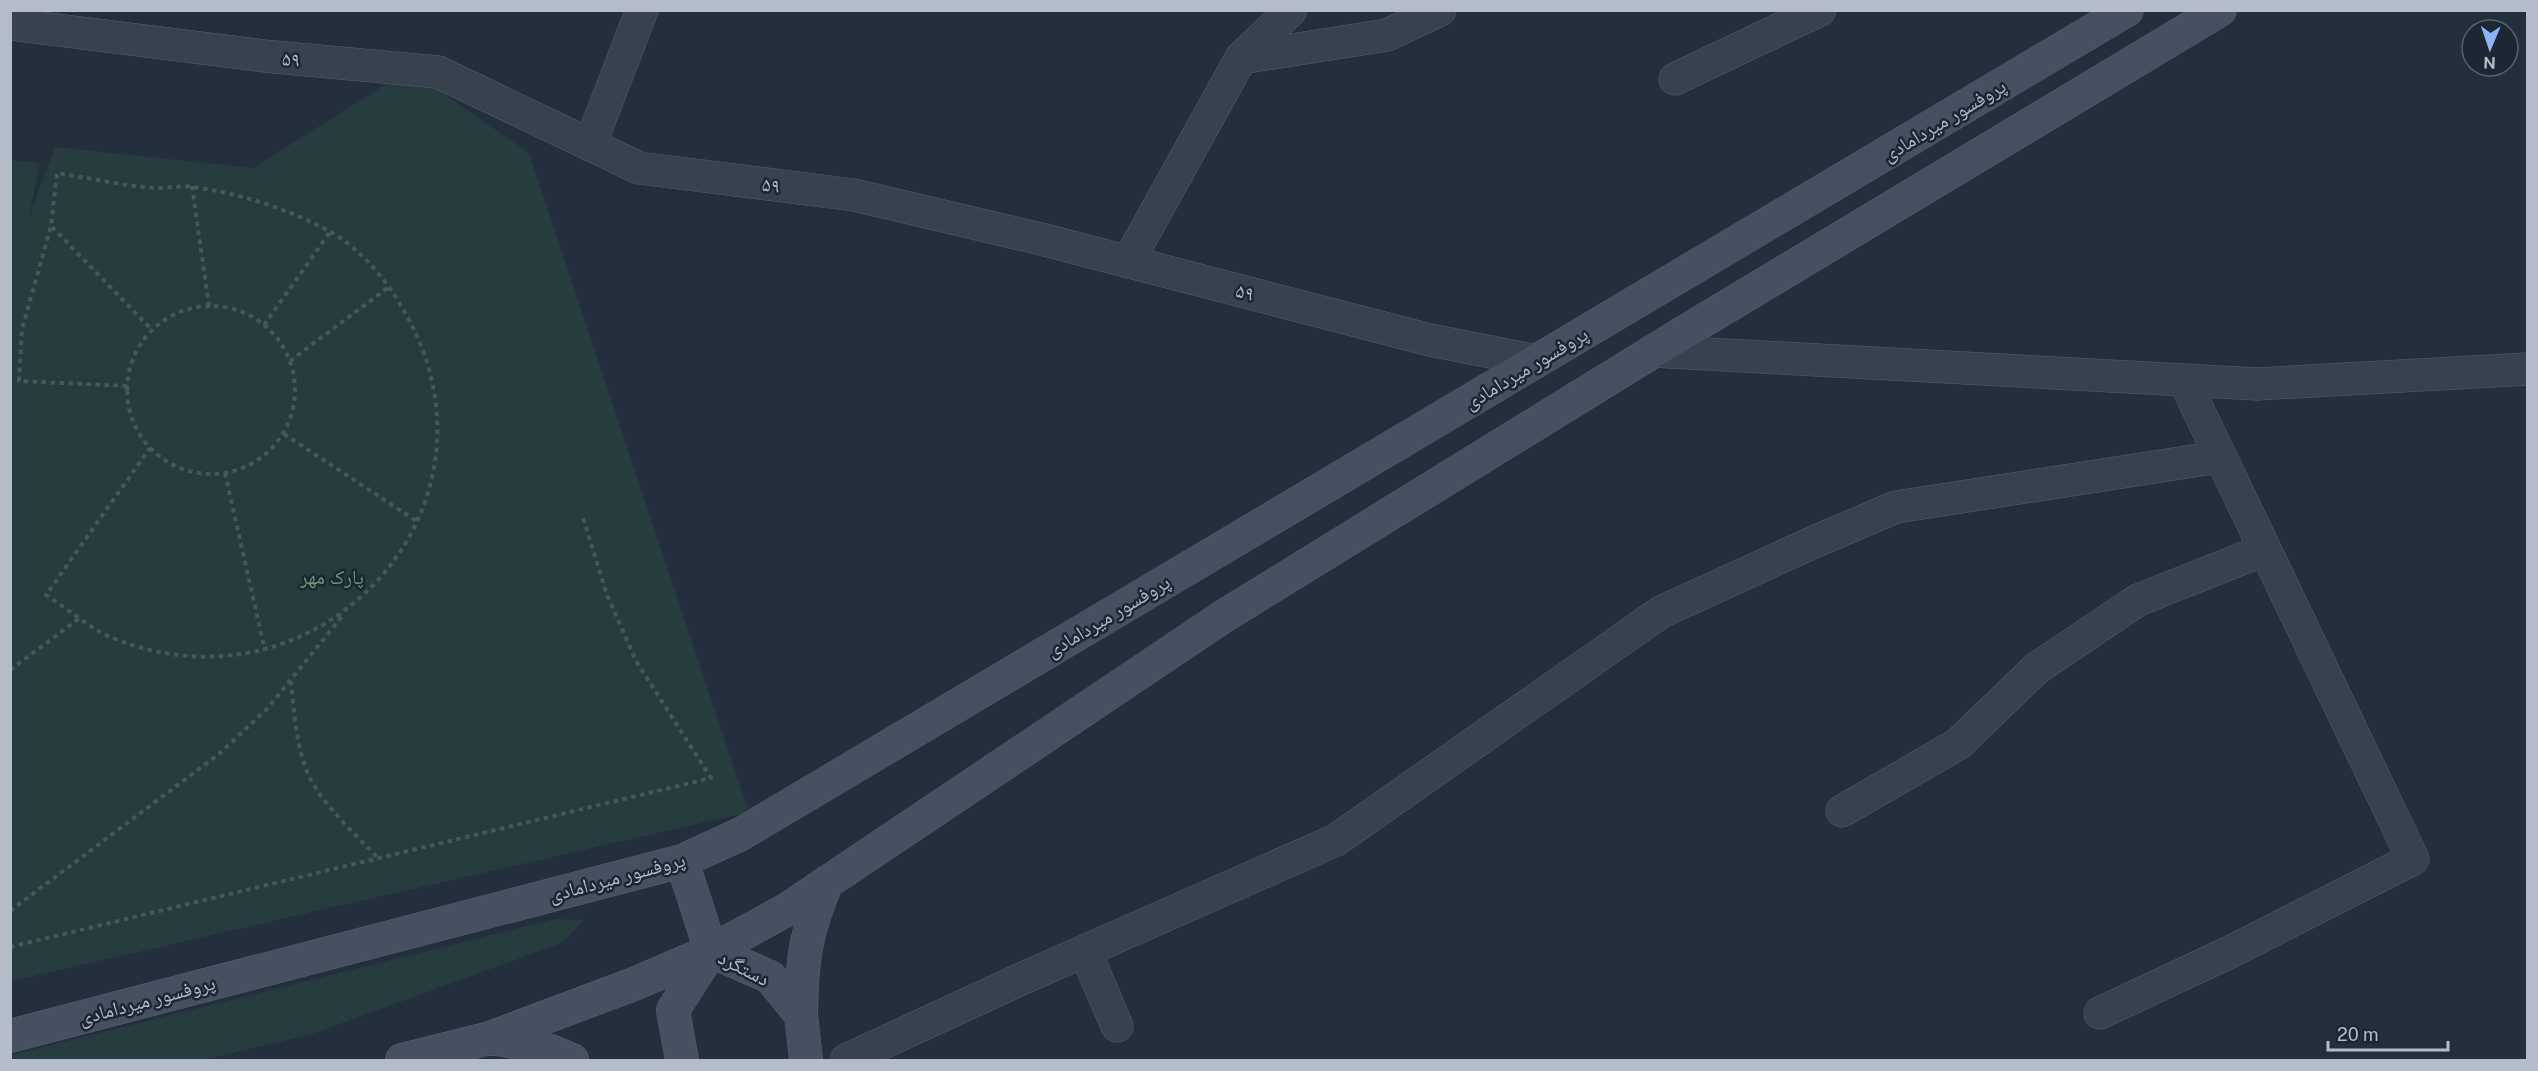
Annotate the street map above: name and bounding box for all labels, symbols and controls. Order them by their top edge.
north arrow [2460,18,2520,78]
street label: ۵۹ [281,46,301,72]
text: N [2483,53,2496,72]
street label: پروفسور میردامادی [1878,74,2010,167]
street label: ۵۹ [761,172,781,198]
street label: ۵۹ [1233,278,1257,306]
street label: پروفسور میردامادی [1460,322,1592,415]
park label: پارک مهر [299,565,364,589]
street label: پروفسور میردامادی [1042,570,1174,663]
street label: پروفسور میردامادی [546,847,688,907]
street label: دستگرد [714,945,774,991]
street label: پروفسور میردامادی [76,970,218,1030]
scale bar [2328,1014,2448,1052]
text: 20 m [2337,1024,2379,1045]

